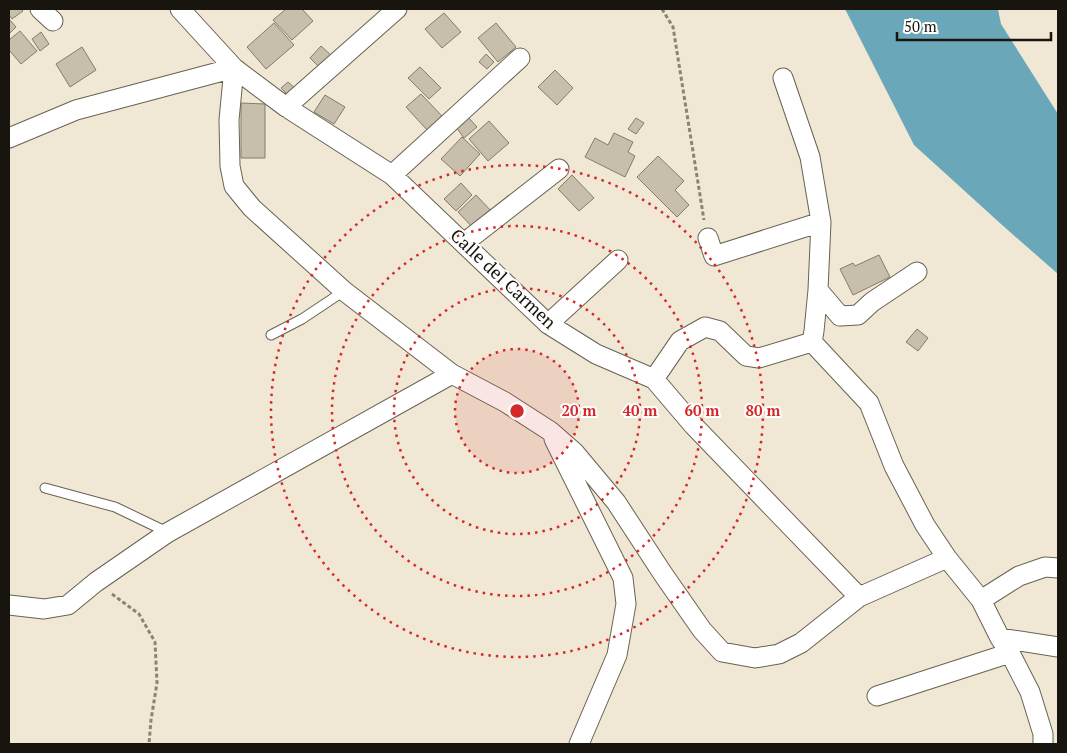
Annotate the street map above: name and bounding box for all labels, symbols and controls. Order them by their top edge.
scale bar [897,10,1051,42]
text: 50 m [904,16,937,36]
street label: Calle del Carmen [446,223,562,334]
text: 20 m [562,400,597,420]
text: 40 m [623,400,658,420]
text: 60 m [685,400,720,420]
text: 80 m [746,400,781,420]
centre of rings [508,402,526,420]

